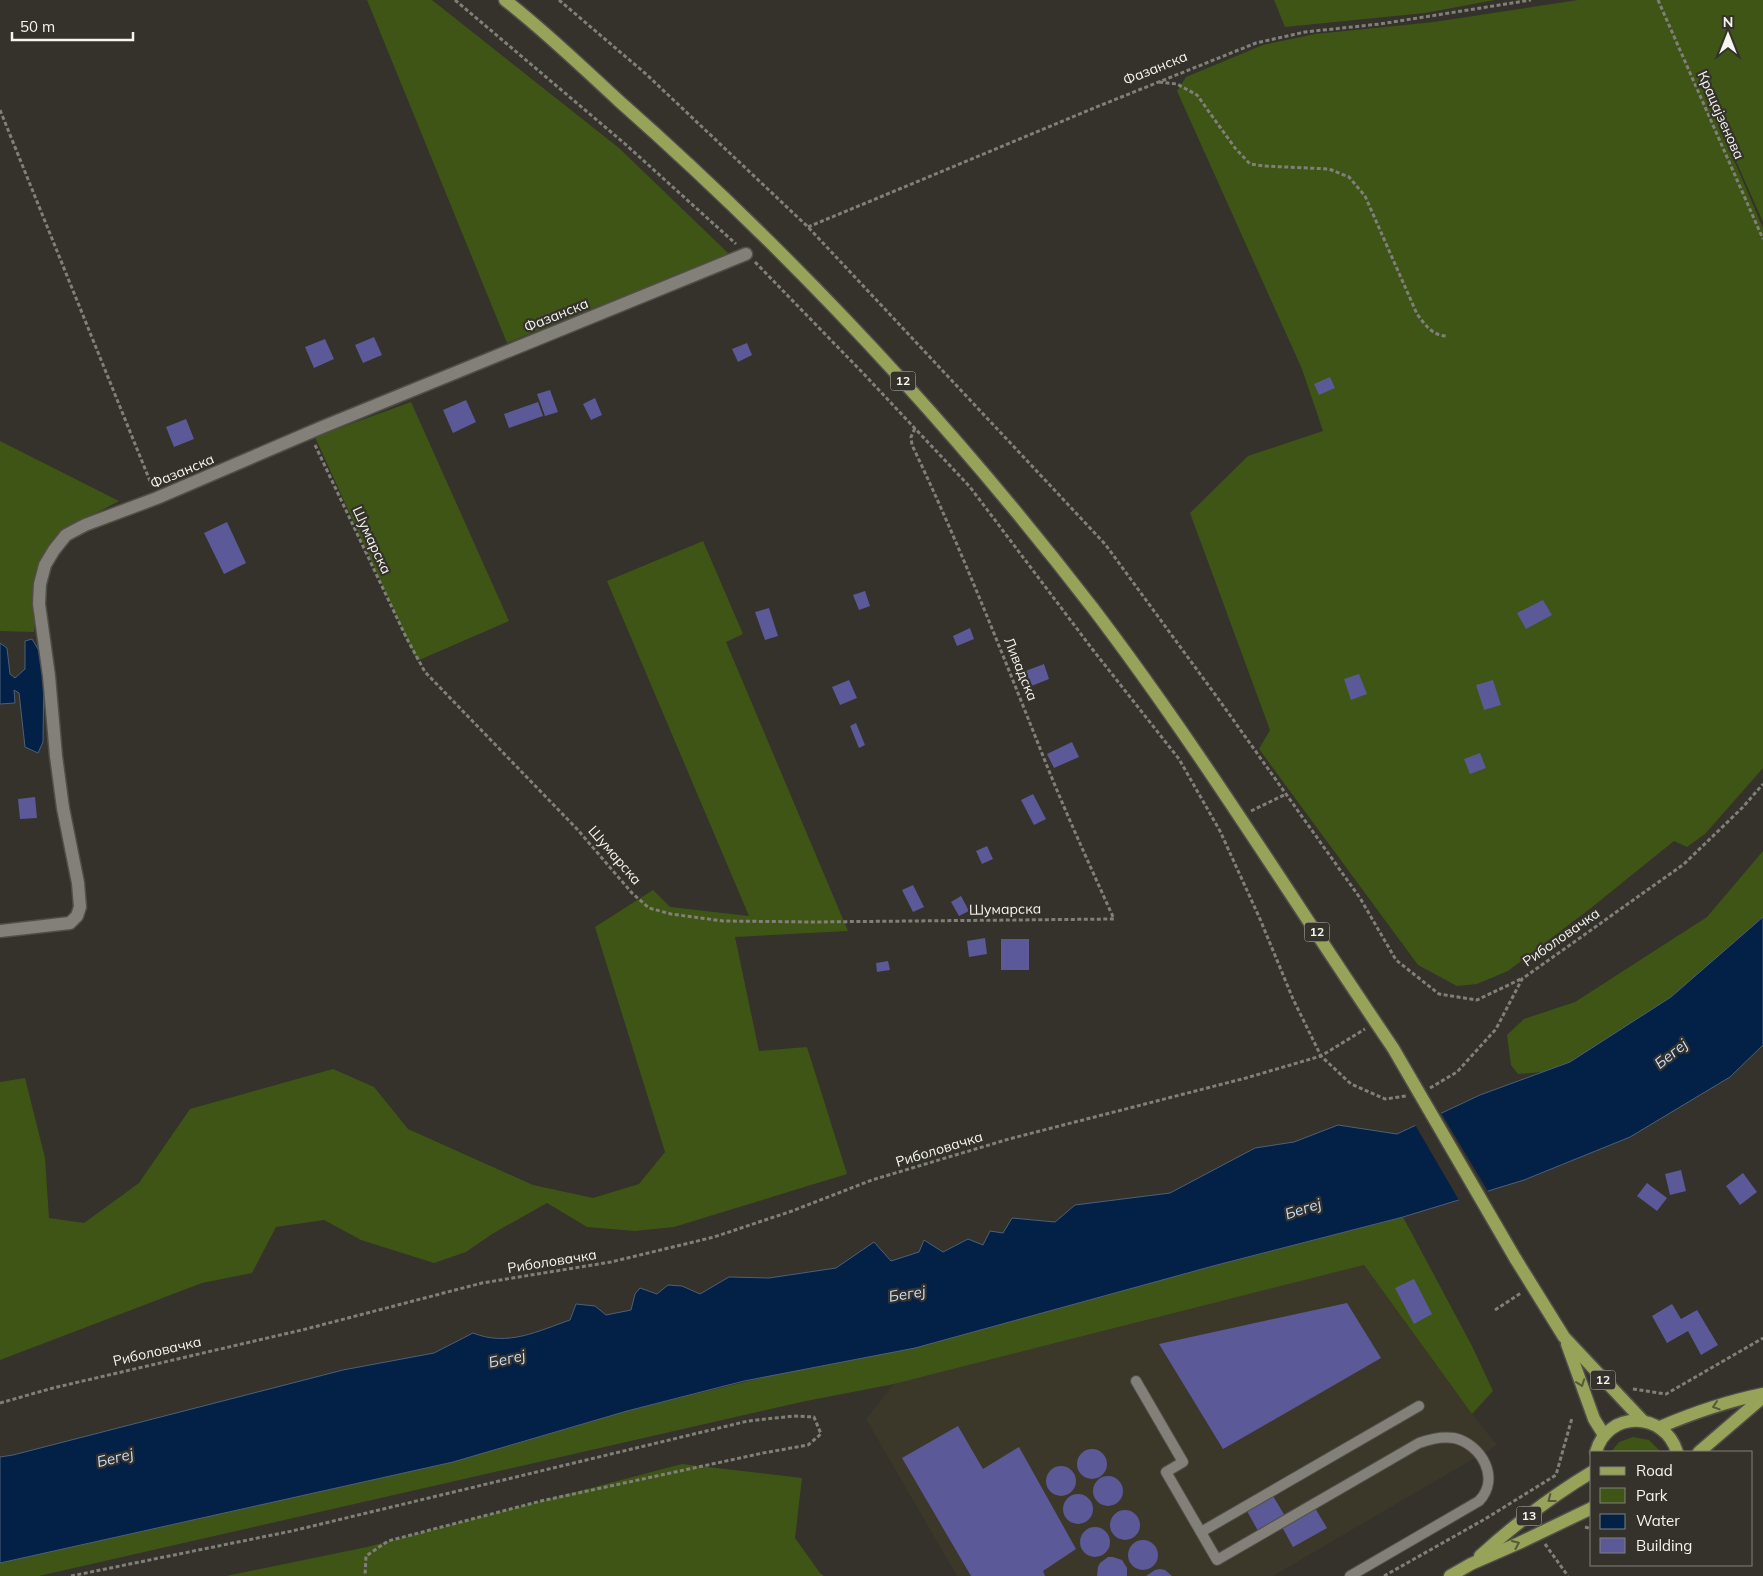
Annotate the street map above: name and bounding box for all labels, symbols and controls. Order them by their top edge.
scale bar [12,10,134,42]
north arrow [1703,10,1753,60]
text: N [1723,13,1733,31]
text: 50 m [20,17,55,36]
street label: Фазанска [1120,47,1190,89]
street label: Крацајзенова [1694,68,1748,162]
street label: Фазанска [521,294,591,336]
road number: 12 [890,372,916,391]
street label: Фазанска [147,449,217,493]
street label: Шумарска [349,503,395,577]
street label: Ливадска [1000,635,1042,703]
street label: Шумарска [584,822,646,888]
street label: Шумарска [969,899,1041,919]
street label: Риболовачка [1519,904,1603,970]
road number: 12 [1304,922,1330,942]
water label: Бегеј [1650,1034,1691,1073]
street label: Риболовачка [893,1127,985,1171]
water label: Бегеј [1282,1194,1324,1223]
street label: Риболовачка [506,1245,598,1277]
water label: Бегеј [887,1281,927,1306]
street label: Риболовачка [111,1332,203,1370]
water label: Бегеј [487,1345,527,1372]
road number: 12 [1590,1370,1616,1390]
one-way arrow [1575,1378,1585,1387]
one-way arrow [1712,1401,1721,1411]
water label: Бегеј [95,1444,135,1471]
legend [1590,1451,1753,1566]
text: Road [1636,1461,1673,1480]
text: Park [1636,1486,1668,1505]
one-way arrow [1548,1494,1557,1502]
road number: 13 [1516,1506,1542,1525]
text: Water [1636,1511,1680,1530]
text: Building [1636,1536,1692,1555]
one-way arrow [1510,1541,1519,1551]

